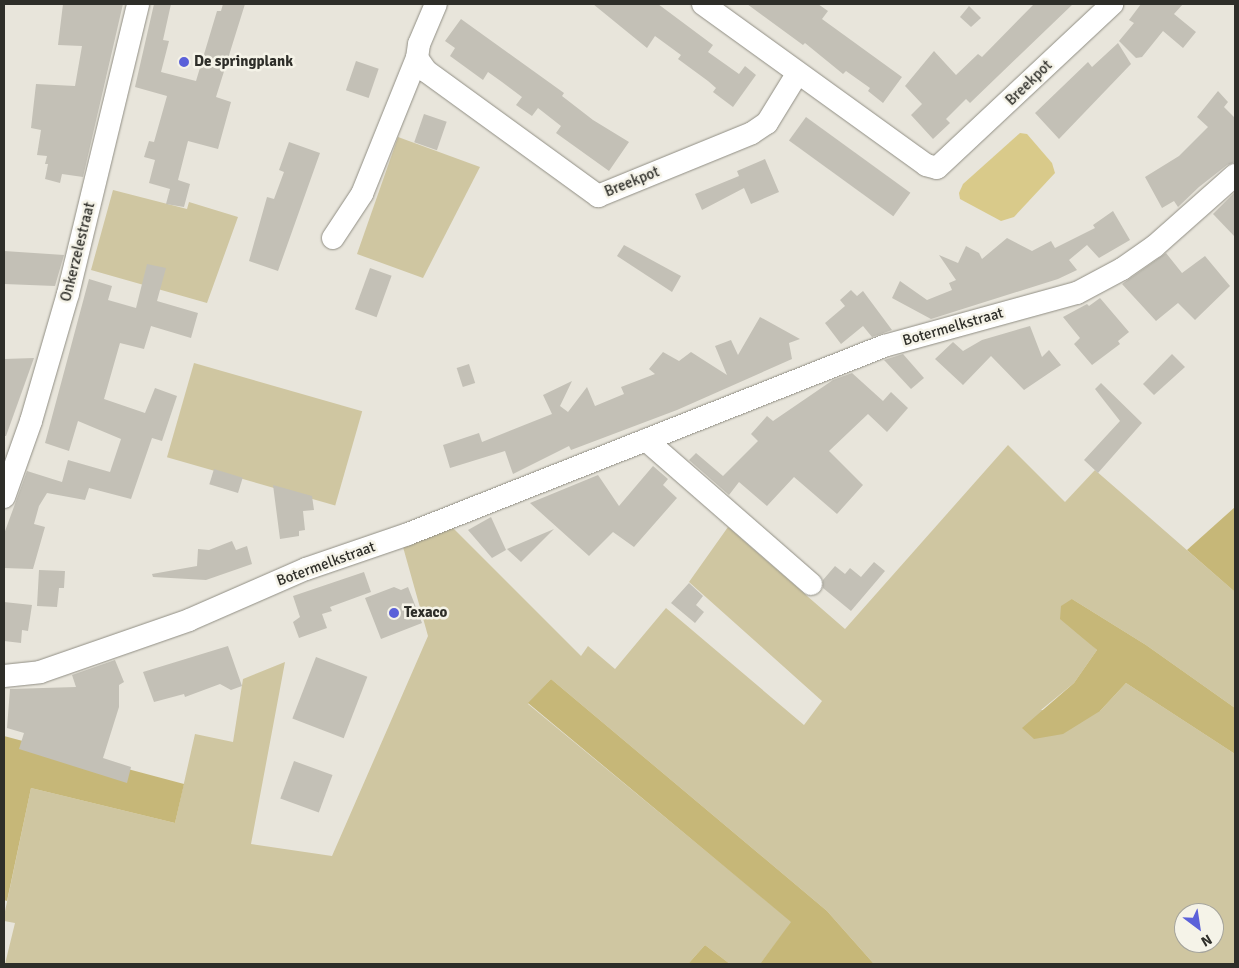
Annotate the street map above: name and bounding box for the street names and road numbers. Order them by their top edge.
street label: Breekpot [1002,57,1056,109]
street label: Breekpot [602,163,662,201]
street label: Onkerzelestraat [57,200,99,304]
street label: Botermelkstraat [901,304,1005,350]
street label: Botermelkstraat [274,538,378,590]

